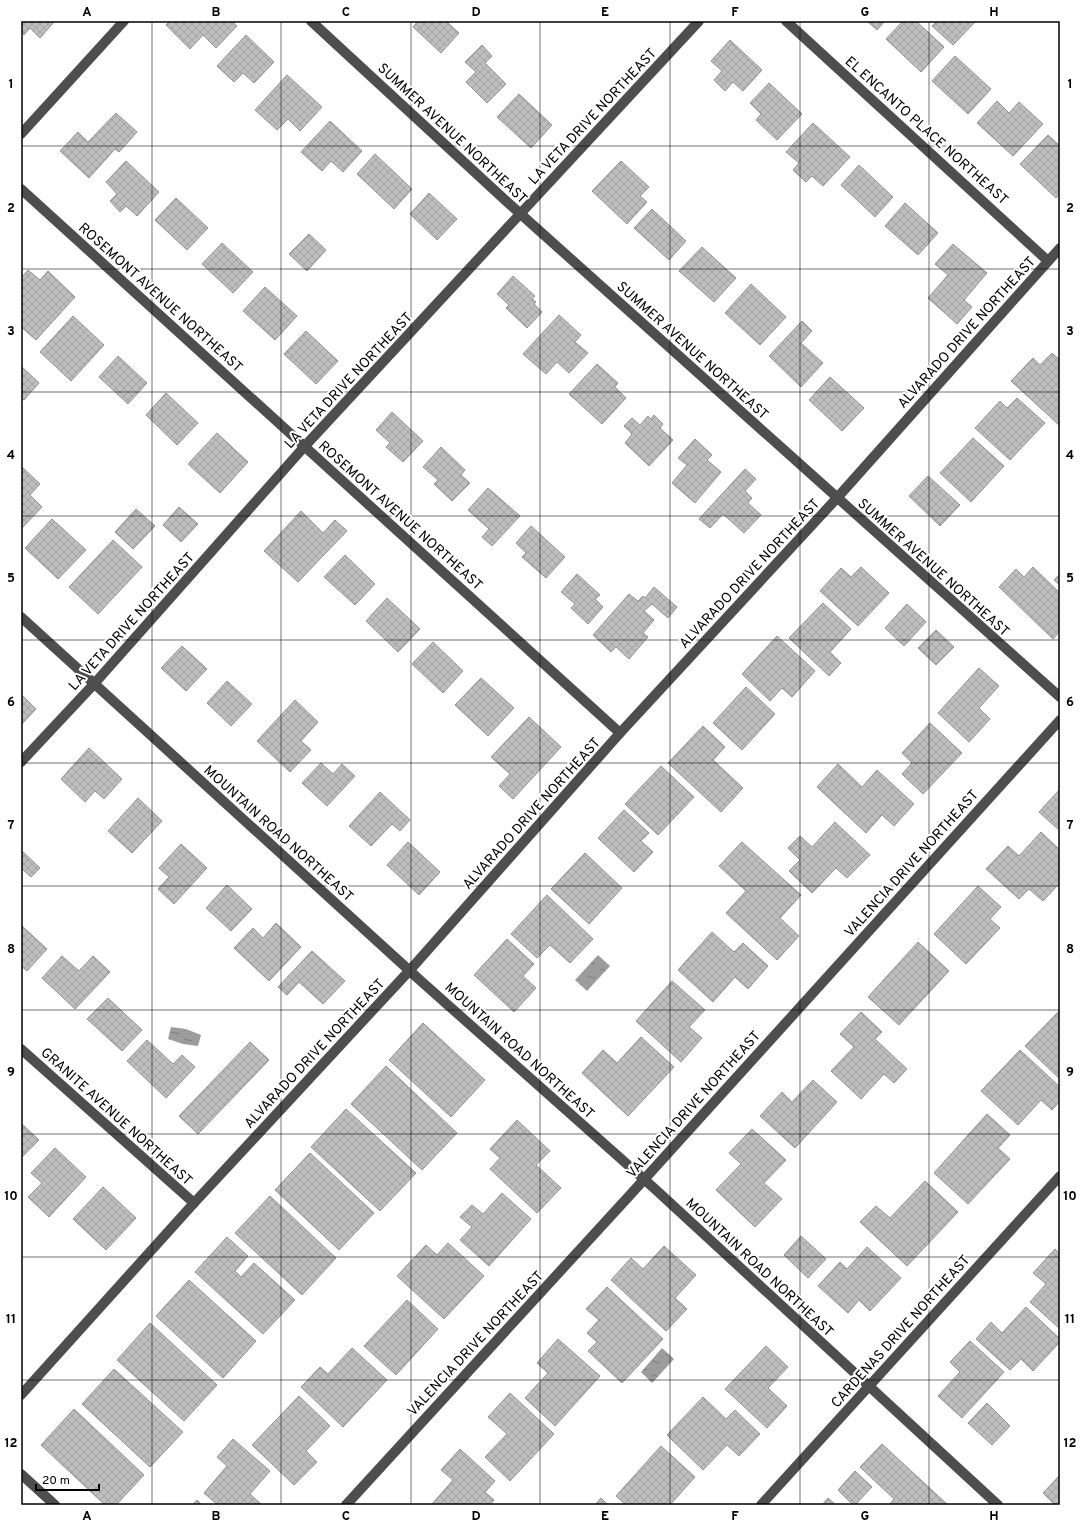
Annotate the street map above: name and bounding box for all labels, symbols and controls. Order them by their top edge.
text: A [82,5,92,21]
text: B [212,5,221,21]
text: C [342,5,350,21]
text: D [471,5,481,21]
text: E [601,5,609,21]
text: F [731,5,739,21]
text: G [861,5,870,21]
text: H [989,5,999,21]
street label: LA VETA DRIVE NORTHEAST [526,45,661,189]
street label: EL ENCANTO PLACE NORTHEAST [841,53,1011,209]
street label: SUMMER AVENUE NORTHEAST [374,60,530,208]
text: 1 [8,77,14,93]
text: 1 [1067,77,1073,93]
text: 2 [7,201,15,217]
text: 2 [1066,201,1074,217]
street label: ROSEMONT AVENUE NORTHEAST [74,220,246,376]
street label: ALVARADO DRIVE NORTHEAST [894,254,1040,412]
street label: SUMMER AVENUE NORTHEAST [613,278,771,424]
street label: LA VETA DRIVE NORTHEAST [282,309,417,453]
text: 3 [7,324,15,340]
text: 3 [1066,324,1074,340]
street label: ROSEMONT AVENUE NORTHEAST [314,438,486,594]
text: 4 [7,448,15,464]
text: 4 [1066,448,1074,464]
street label: SUMMER AVENUE NORTHEAST [854,495,1012,641]
street label: ALVARADO DRIVE NORTHEAST [676,496,824,652]
street label: LA VETA DRIVE NORTHEAST [66,549,199,695]
text: 5 [7,571,15,587]
text: 5 [1066,571,1074,587]
text: 6 [7,695,15,711]
text: 6 [1066,695,1074,711]
street label: ALVARADO DRIVE NORTHEAST [459,735,605,893]
street label: MOUNTAIN ROAD NORTHEAST [200,762,356,906]
street label: VALENCIA DRIVE NORTHEAST [842,787,983,941]
text: 7 [8,818,15,834]
text: 7 [1067,818,1074,834]
text: 8 [7,942,15,958]
text: 8 [1066,942,1074,958]
street label: ALVARADO DRIVE NORTHEAST [241,976,389,1132]
street label: MOUNTAIN ROAD NORTHEAST [441,979,597,1123]
street label: VALENCIA DRIVE NORTHEAST [624,1028,765,1182]
street label: GRANITE AVENUE NORTHEAST [37,1044,195,1190]
text: 9 [7,1065,15,1081]
text: 9 [1066,1065,1074,1081]
text: 10 [4,1189,18,1205]
text: 10 [1063,1189,1077,1205]
street label: MOUNTAIN ROAD NORTHEAST [682,1195,836,1341]
street label: CARDENAS DRIVE NORTHEAST [828,1252,974,1412]
street label: VALENCIA DRIVE NORTHEAST [404,1268,548,1420]
text: 11 [6,1312,16,1328]
text: 11 [1065,1312,1075,1328]
text: 12 [4,1436,18,1452]
text: 12 [1063,1436,1077,1452]
scale bar [36,1466,99,1492]
text: 20 m [42,1473,70,1489]
text: A [82,1509,92,1525]
text: B [212,1509,221,1525]
text: C [342,1509,350,1525]
text: D [471,1509,481,1525]
text: E [601,1509,609,1525]
text: F [731,1509,739,1525]
text: G [861,1509,870,1525]
text: H [989,1509,999,1525]

